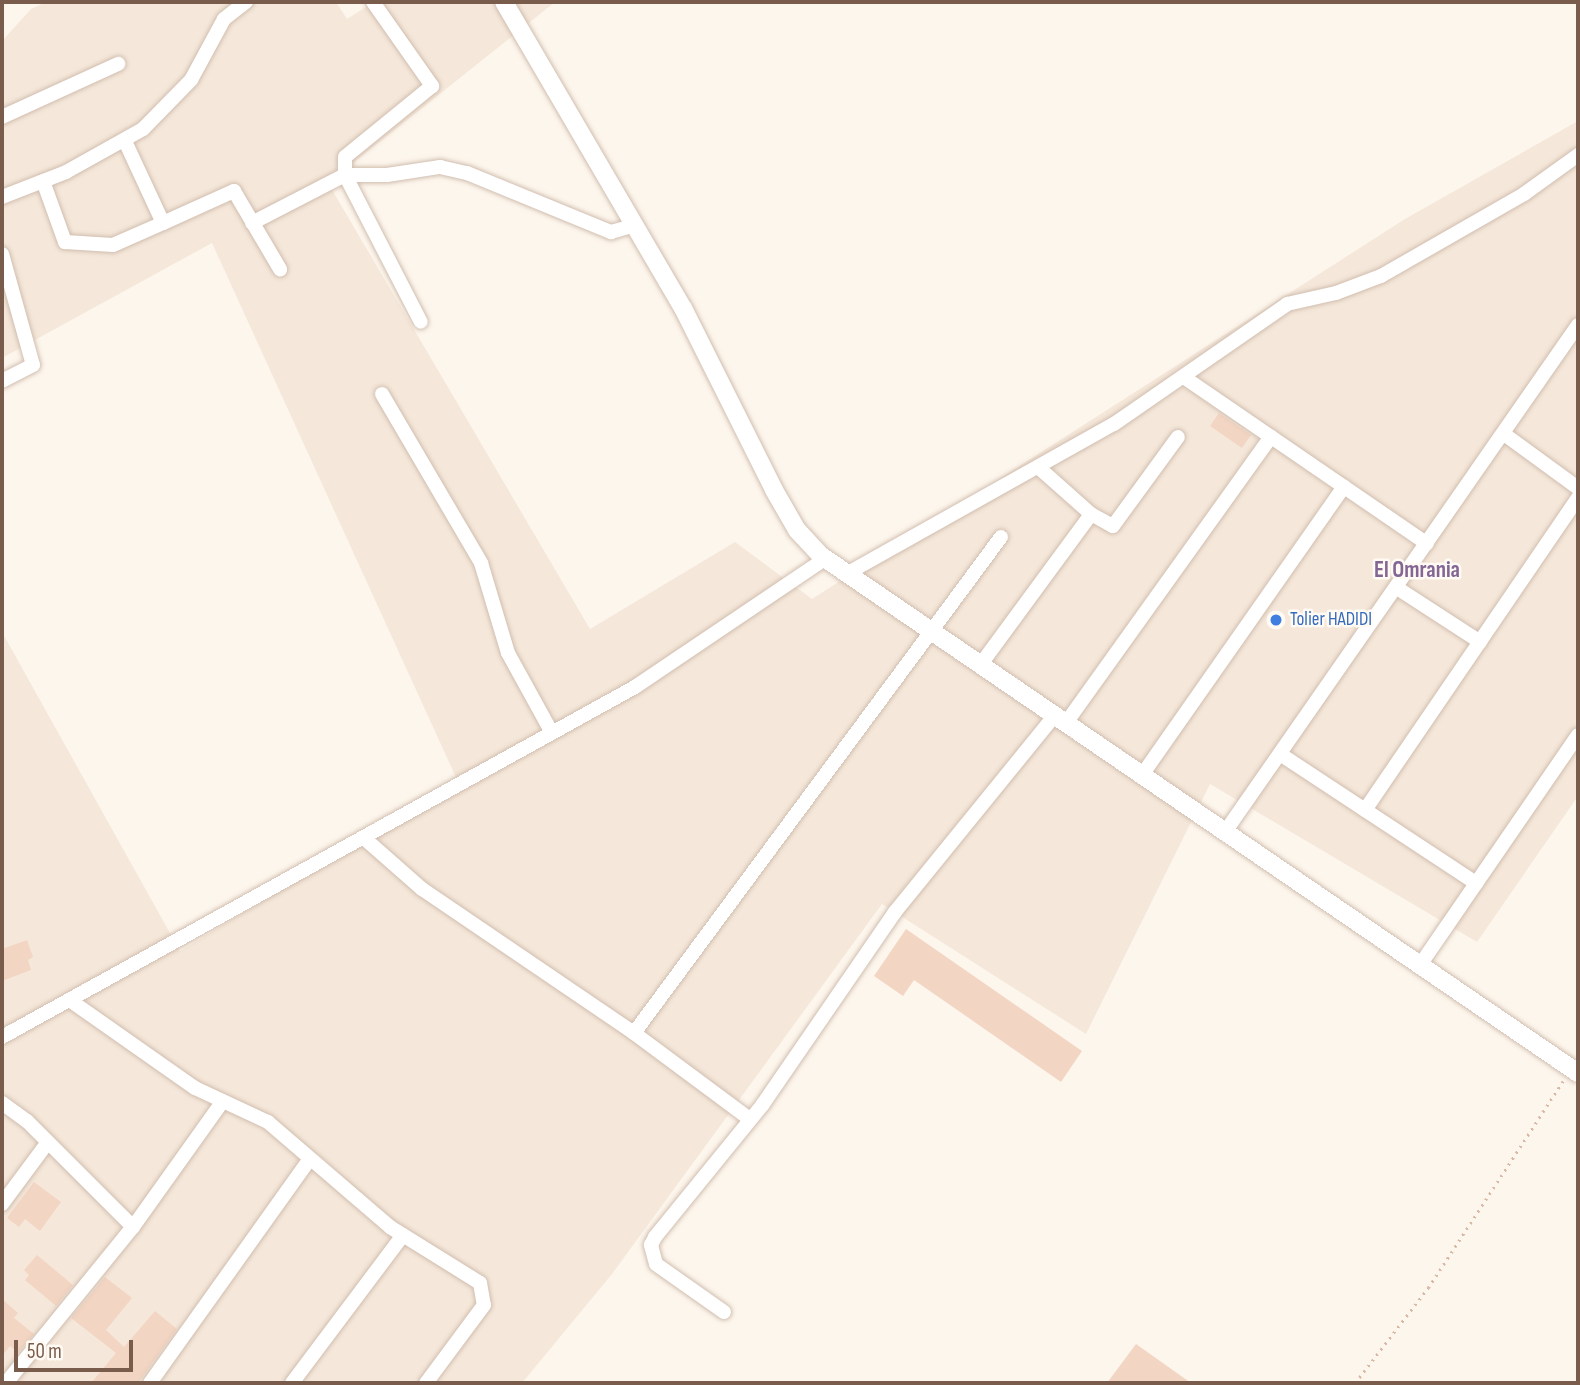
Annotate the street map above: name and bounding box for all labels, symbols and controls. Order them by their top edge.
district label: El Omrania [1374,556,1460,584]
place label: Tolier HADIDI [1290,609,1372,631]
marker: Tolier HADIDI [1268,612,1284,628]
scale bar [18,1326,136,1370]
text: 50 m [27,1339,62,1364]

